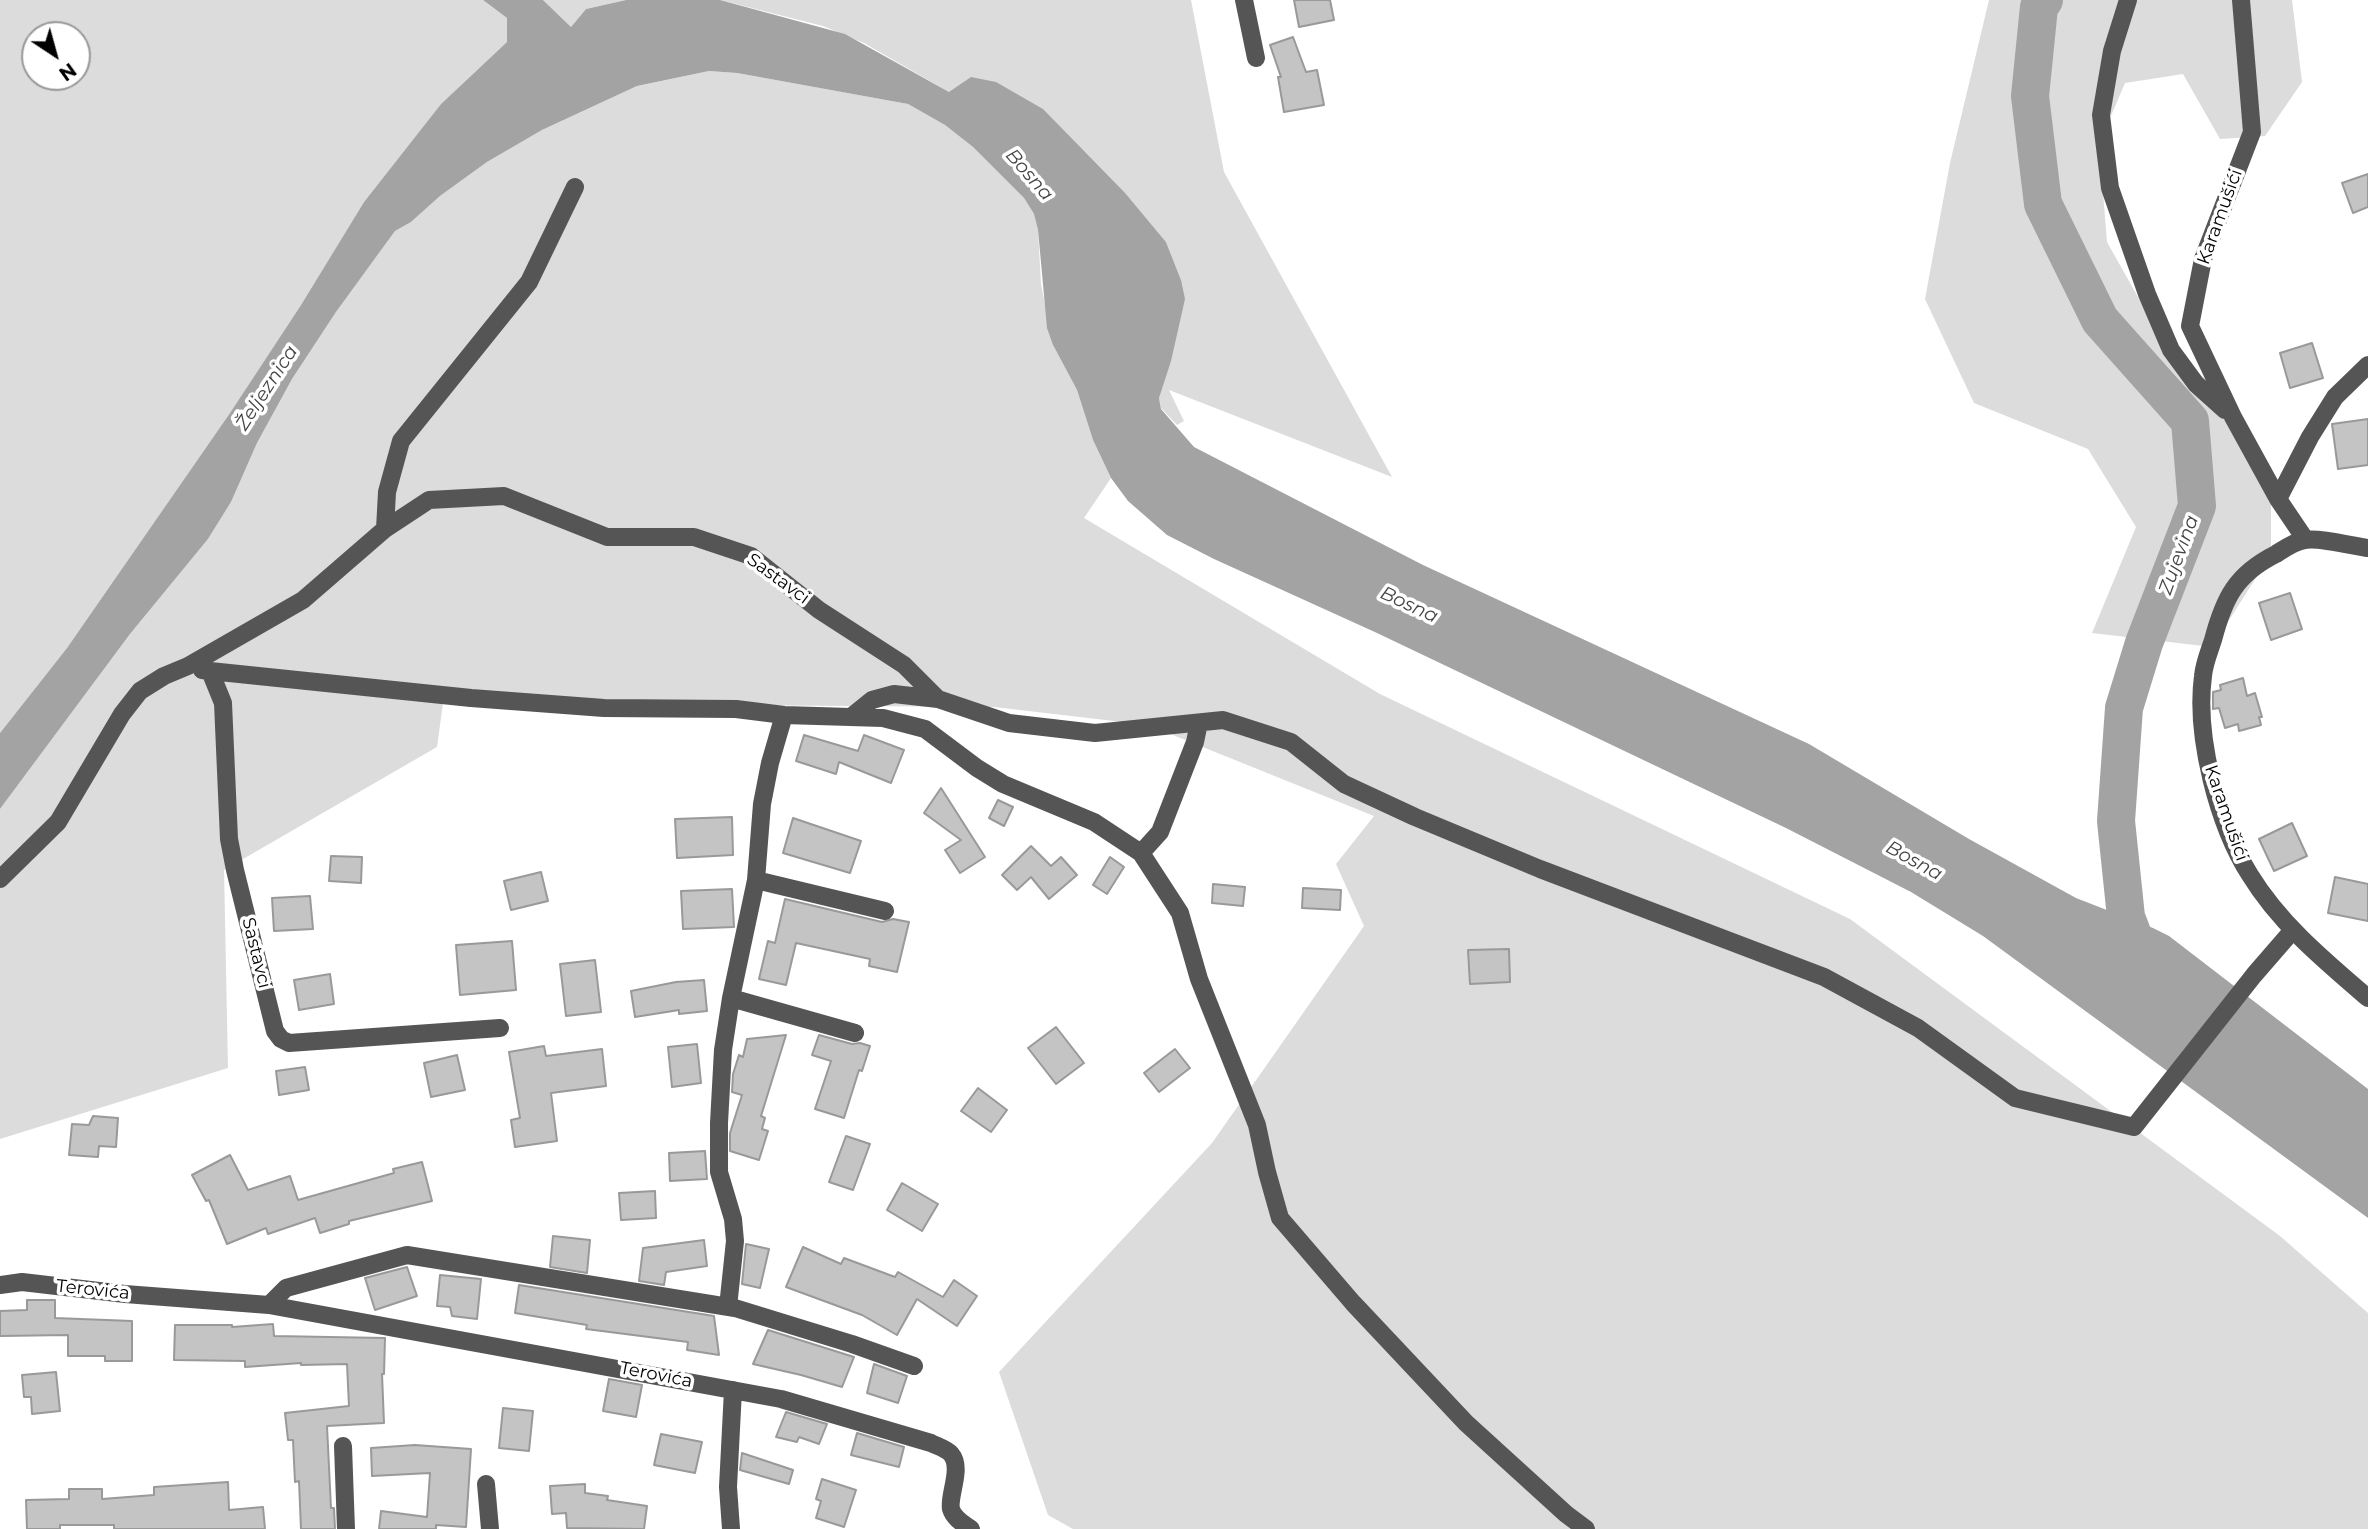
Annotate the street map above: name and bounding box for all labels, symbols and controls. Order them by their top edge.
north arrow [21,21,91,91]
text: N [54,58,80,86]
water label: Bosna [1000,144,1058,206]
street label: Karamušići [2193,166,2247,268]
water label: Željeznica [231,341,303,435]
water label: Zujevina [2154,512,2204,598]
street label: Sastavci [742,549,814,609]
water label: Bosna [1376,582,1442,628]
street label: Karamušići [2200,762,2252,864]
water label: Bosna [1882,836,1946,886]
street label: Sastavci [237,915,275,991]
street label: Terovića [55,1275,131,1305]
street label: Terovića [618,1357,694,1393]

